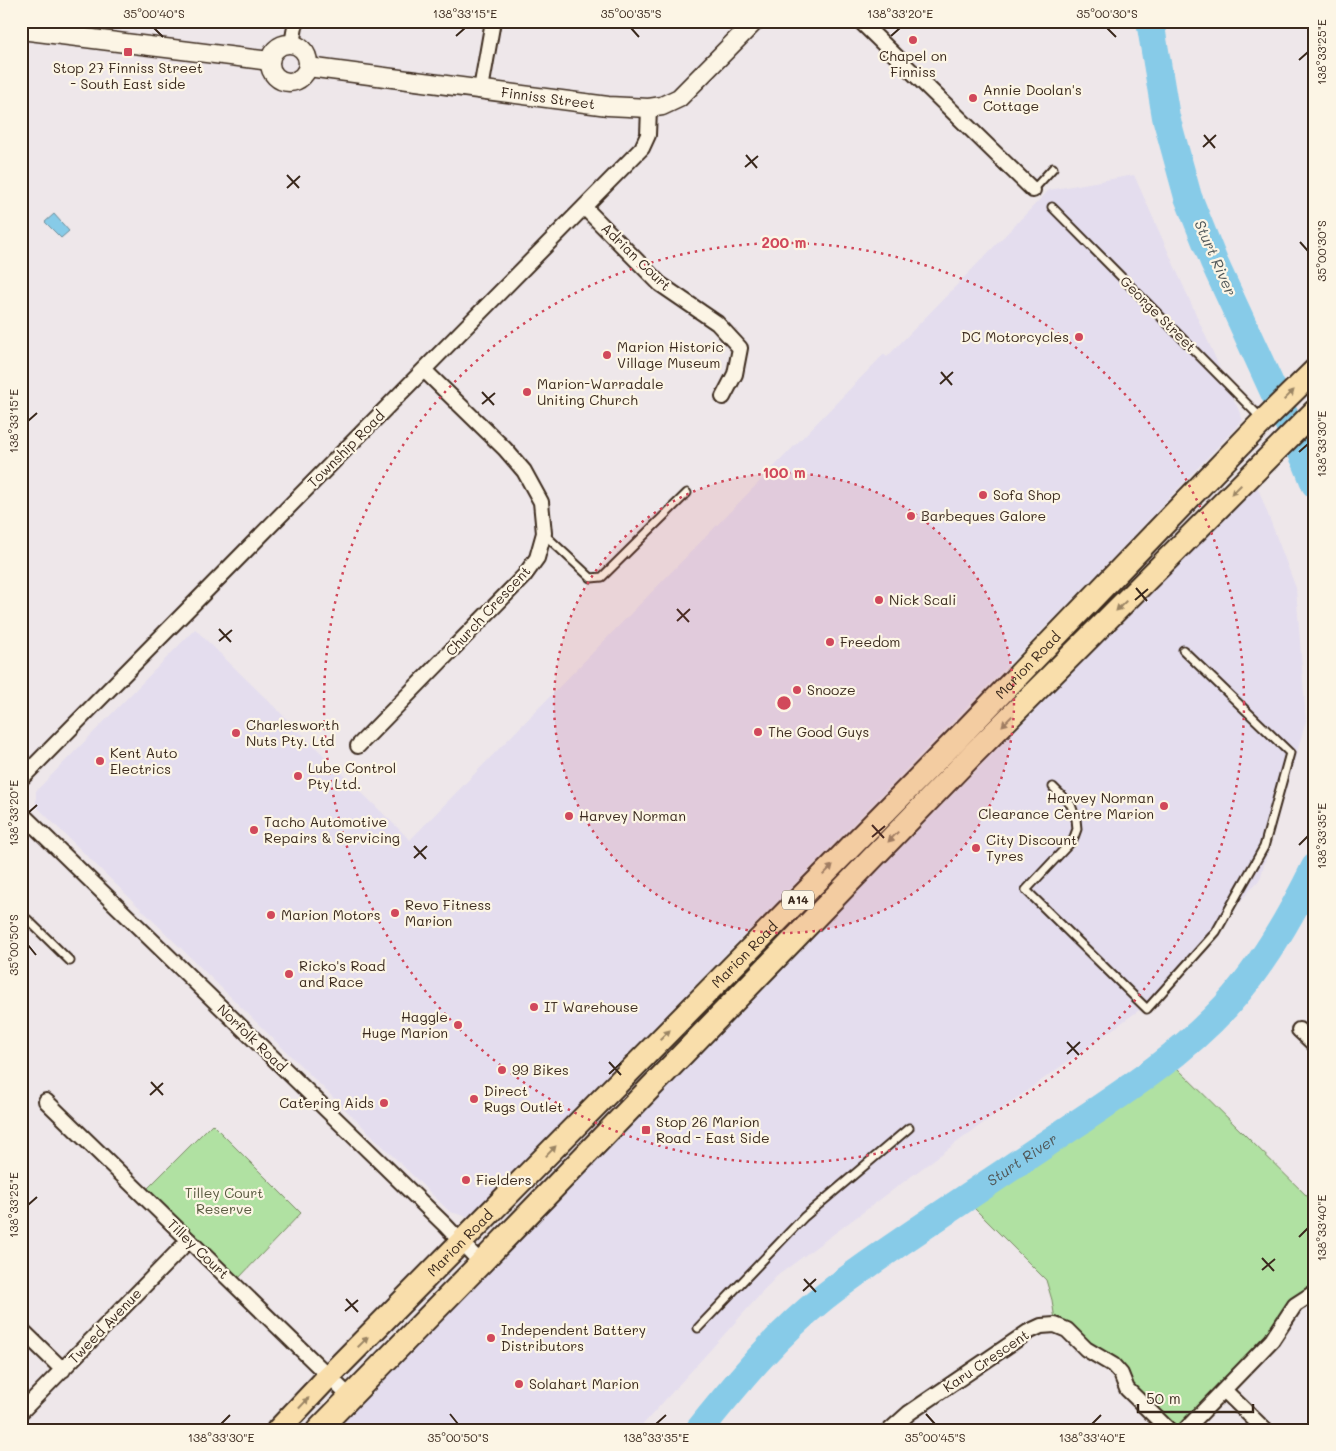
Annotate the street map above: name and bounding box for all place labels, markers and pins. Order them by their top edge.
marker: Chapel on Finniss [907,34,919,46]
marker: Stop 27 Finniss Street - South East side [122,46,134,58]
place label: Chapel on Finniss [879,46,947,81]
place label: Stop 27 Finniss Street - South East side [53,58,203,93]
place label: Annie Doolan's Cottage [983,80,1082,115]
marker: Annie Doolan's Cottage [967,92,979,104]
place label: DC Motorcycles [961,327,1069,346]
marker: DC Motorcycles [1073,331,1085,343]
place label: Marion Historic Village Museum [617,337,724,372]
marker: Marion Historic Village Museum [601,349,613,361]
place label: Marion-Warradale Uniting Church [537,374,664,409]
marker: Marion-Warradale Uniting Church [521,386,533,398]
place label: Sofa Shop [993,485,1061,504]
marker: Sofa Shop [977,489,989,501]
place label: Barbeques Galore [921,506,1046,525]
marker: Barbeques Galore [905,510,917,522]
place label: Nick Scali [889,590,956,609]
marker: Nick Scali [873,594,885,606]
place label: Freedom [840,632,901,651]
marker: Freedom [824,636,836,648]
place label: Snooze [807,680,856,699]
marker: Snooze [791,684,803,696]
centre of rings [775,694,793,712]
place label: Charlesworth Nuts Pty. Ltd [246,715,339,750]
place label: The Good Guys [768,722,869,741]
marker: The Good Guys [752,726,764,738]
marker: Charlesworth Nuts Pty. Ltd [230,727,242,739]
place label: Kent Auto Electrics [110,743,177,778]
marker: Kent Auto Electrics [94,755,106,767]
place label: Lube Control Pty Ltd. [308,758,396,793]
marker: Lube Control Pty Ltd. [292,770,304,782]
place label: Harvey Norman Clearance Centre Marion [978,788,1154,823]
marker: Harvey Norman Clearance Centre Marion [1158,800,1170,812]
place label: Harvey Norman [579,806,686,825]
marker: Harvey Norman [563,810,575,822]
place label: Tacho Automotive Repairs & Servicing [264,812,400,847]
marker: Tacho Automotive Repairs & Servicing [248,824,260,836]
place label: City Discount Tyres [986,830,1077,865]
marker: City Discount Tyres [970,842,982,854]
place label: Revo Fitness Marion [405,895,491,930]
place label: Marion Motors [281,905,380,924]
marker: Revo Fitness Marion [389,907,401,919]
marker: Marion Motors [265,909,277,921]
place label: Ricko's Road and Race [299,956,386,991]
marker: Ricko's Road and Race [283,968,295,980]
place label: IT Warehouse [544,997,638,1016]
marker: IT Warehouse [528,1001,540,1013]
place label: Haggle Huge Marion [362,1007,448,1042]
marker: Haggle Huge Marion [452,1019,464,1031]
place label: 99 Bikes [512,1060,569,1079]
marker: 99 Bikes [496,1064,508,1076]
place label: Direct Rugs Outlet [484,1081,563,1116]
place label: Catering Aids [279,1093,374,1112]
marker: Direct Rugs Outlet [468,1093,480,1105]
marker: Catering Aids [378,1097,390,1109]
place label: Stop 26 Marion Road - East Side [656,1112,770,1147]
marker: Stop 26 Marion Road - East Side [640,1124,652,1136]
place label: Fielders [476,1170,532,1189]
marker: Fielders [460,1174,472,1186]
place label: Independent Battery Distributors [501,1320,646,1355]
marker: Independent Battery Distributors [485,1332,497,1344]
place label: Solahart Marion [529,1374,639,1393]
marker: Solahart Marion [513,1378,525,1390]

